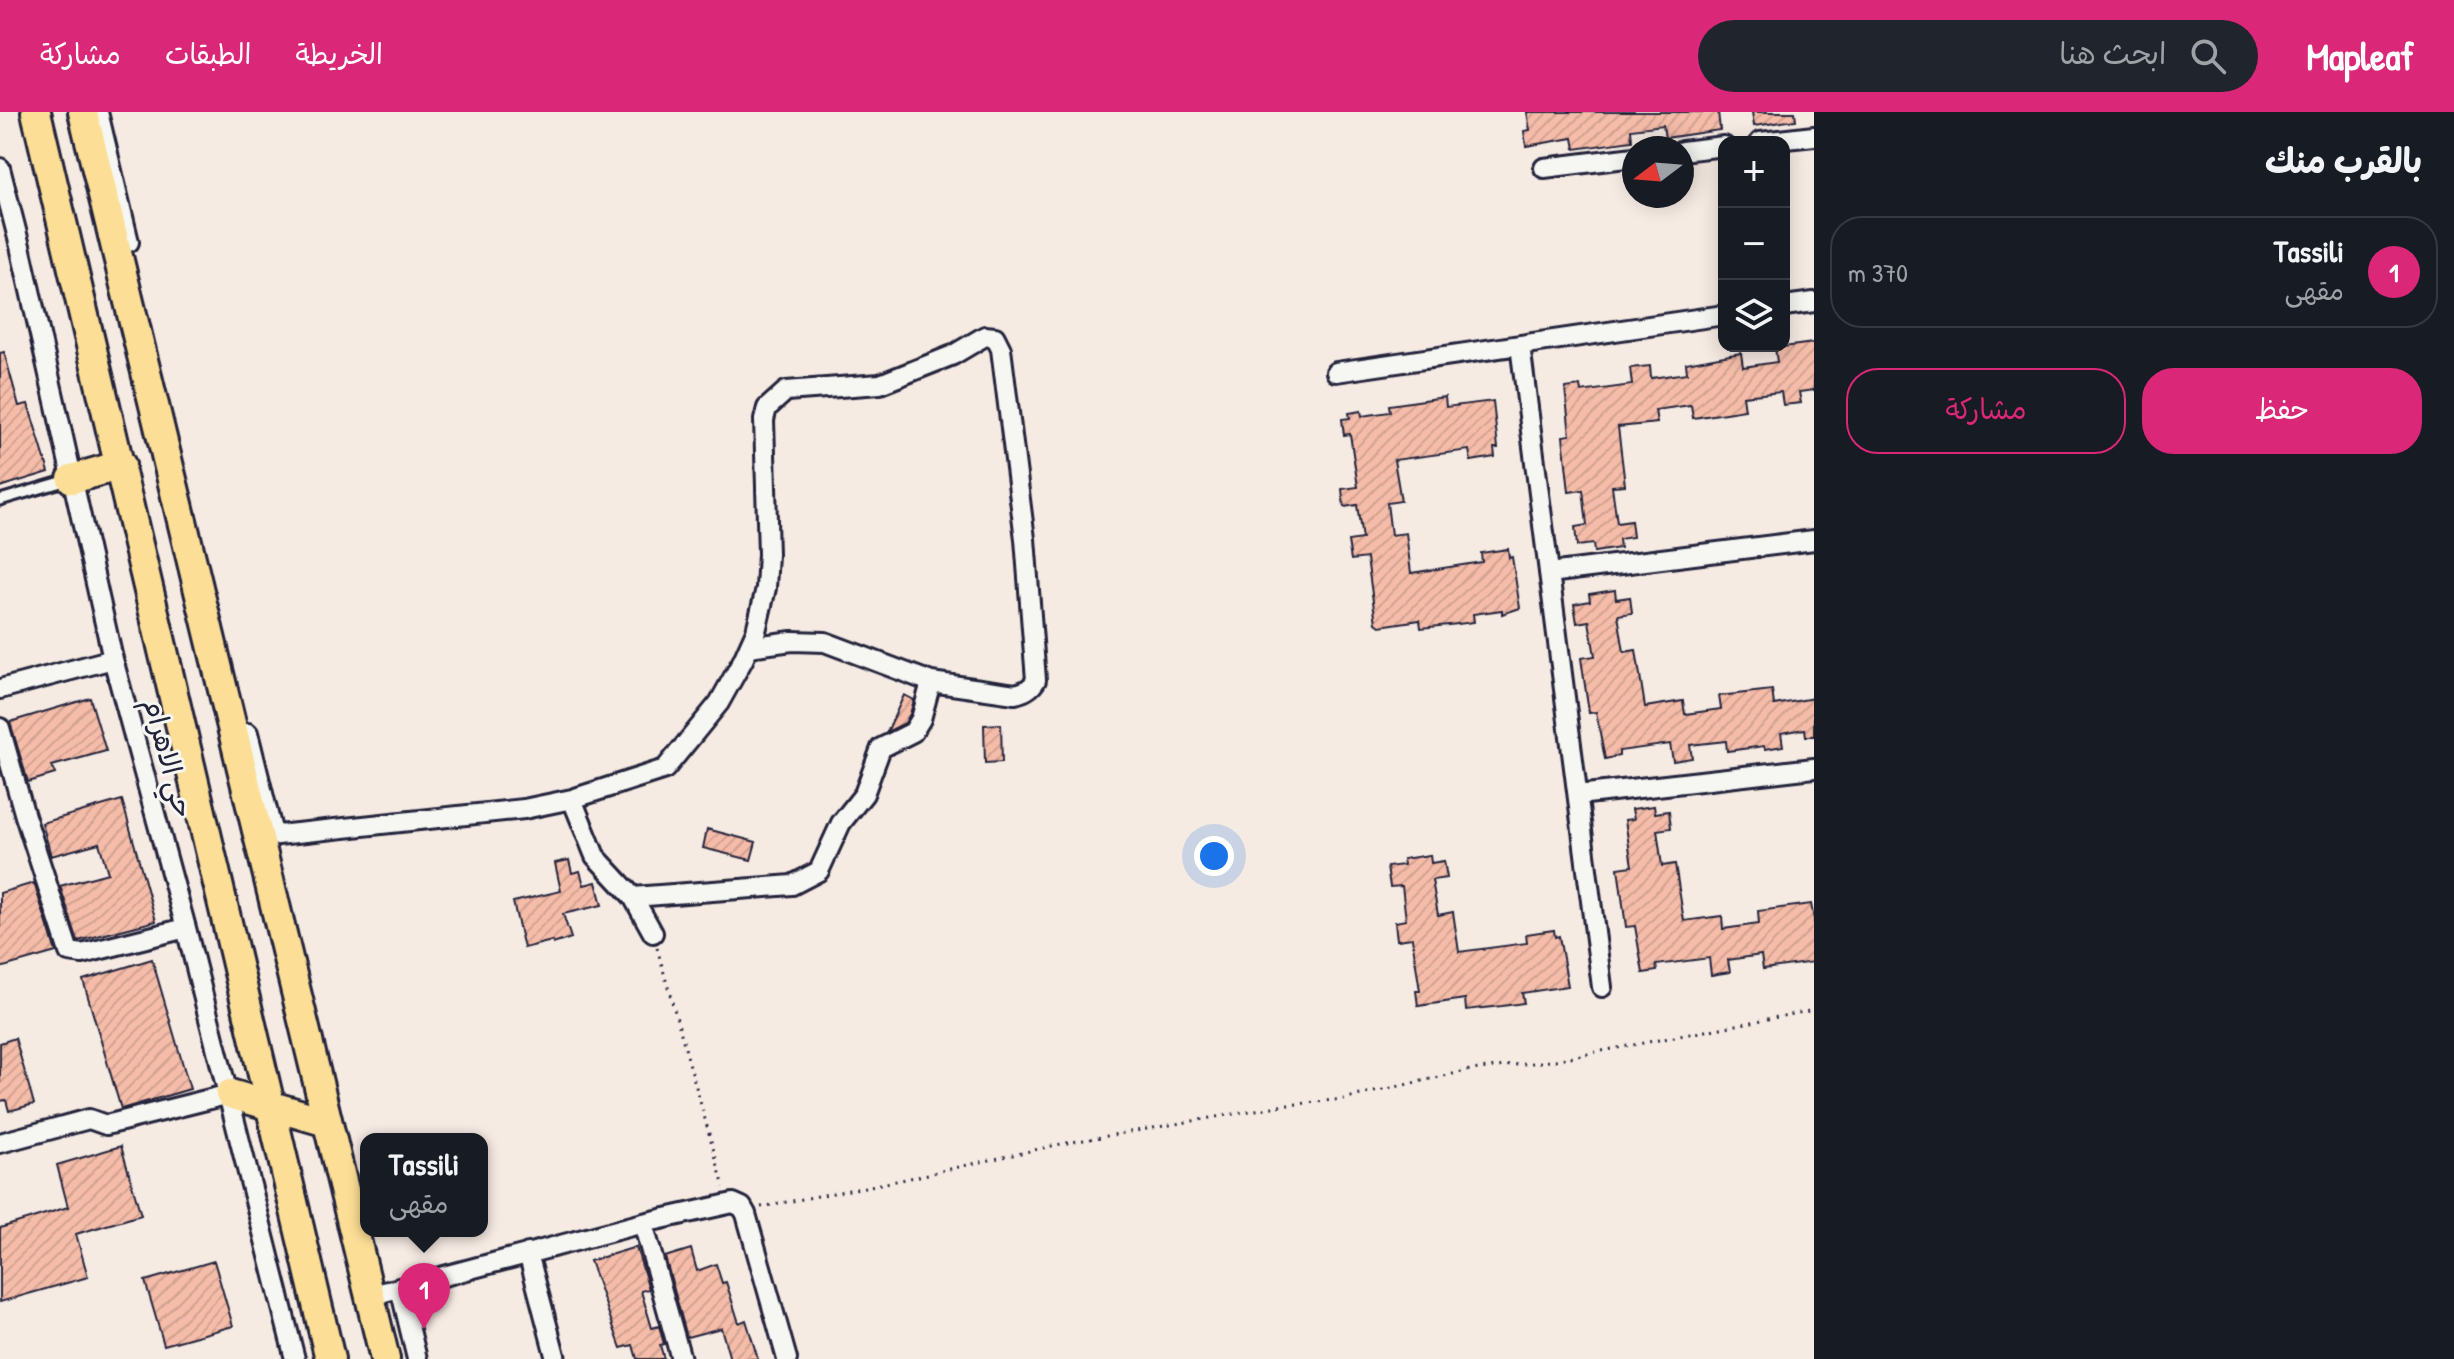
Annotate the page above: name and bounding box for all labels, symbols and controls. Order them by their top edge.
search box [1698,20,2258,92]
text: Mapleaf [2306,30,2414,82]
text: ابحث هنا [2059,33,2166,73]
icon: search [2186,34,2230,78]
text: مشاركة [40,35,121,73]
text: الطبقات [165,35,251,73]
text: الخريطة [295,35,383,73]
north arrow [1622,136,1694,208]
map controls [1718,136,1790,352]
button: + [1718,136,1790,208]
text: بالقرب منك [2265,138,2422,184]
button: − [1718,208,1790,280]
text: Tassili [2274,231,2344,271]
text: 370 m [1848,255,1908,290]
text: 1 [2389,255,2399,290]
text: مقهى [2285,273,2344,308]
button: layers [1718,280,1790,352]
button: مشاركة [1846,368,2126,454]
button: حفظ [2142,368,2422,454]
street label: حي الاهرام [129,694,203,824]
your location [1194,836,1234,876]
popup [360,1133,488,1237]
text: Tassili [389,1144,459,1184]
text: مقهى [389,1186,448,1221]
pin: 1 [398,1263,450,1329]

